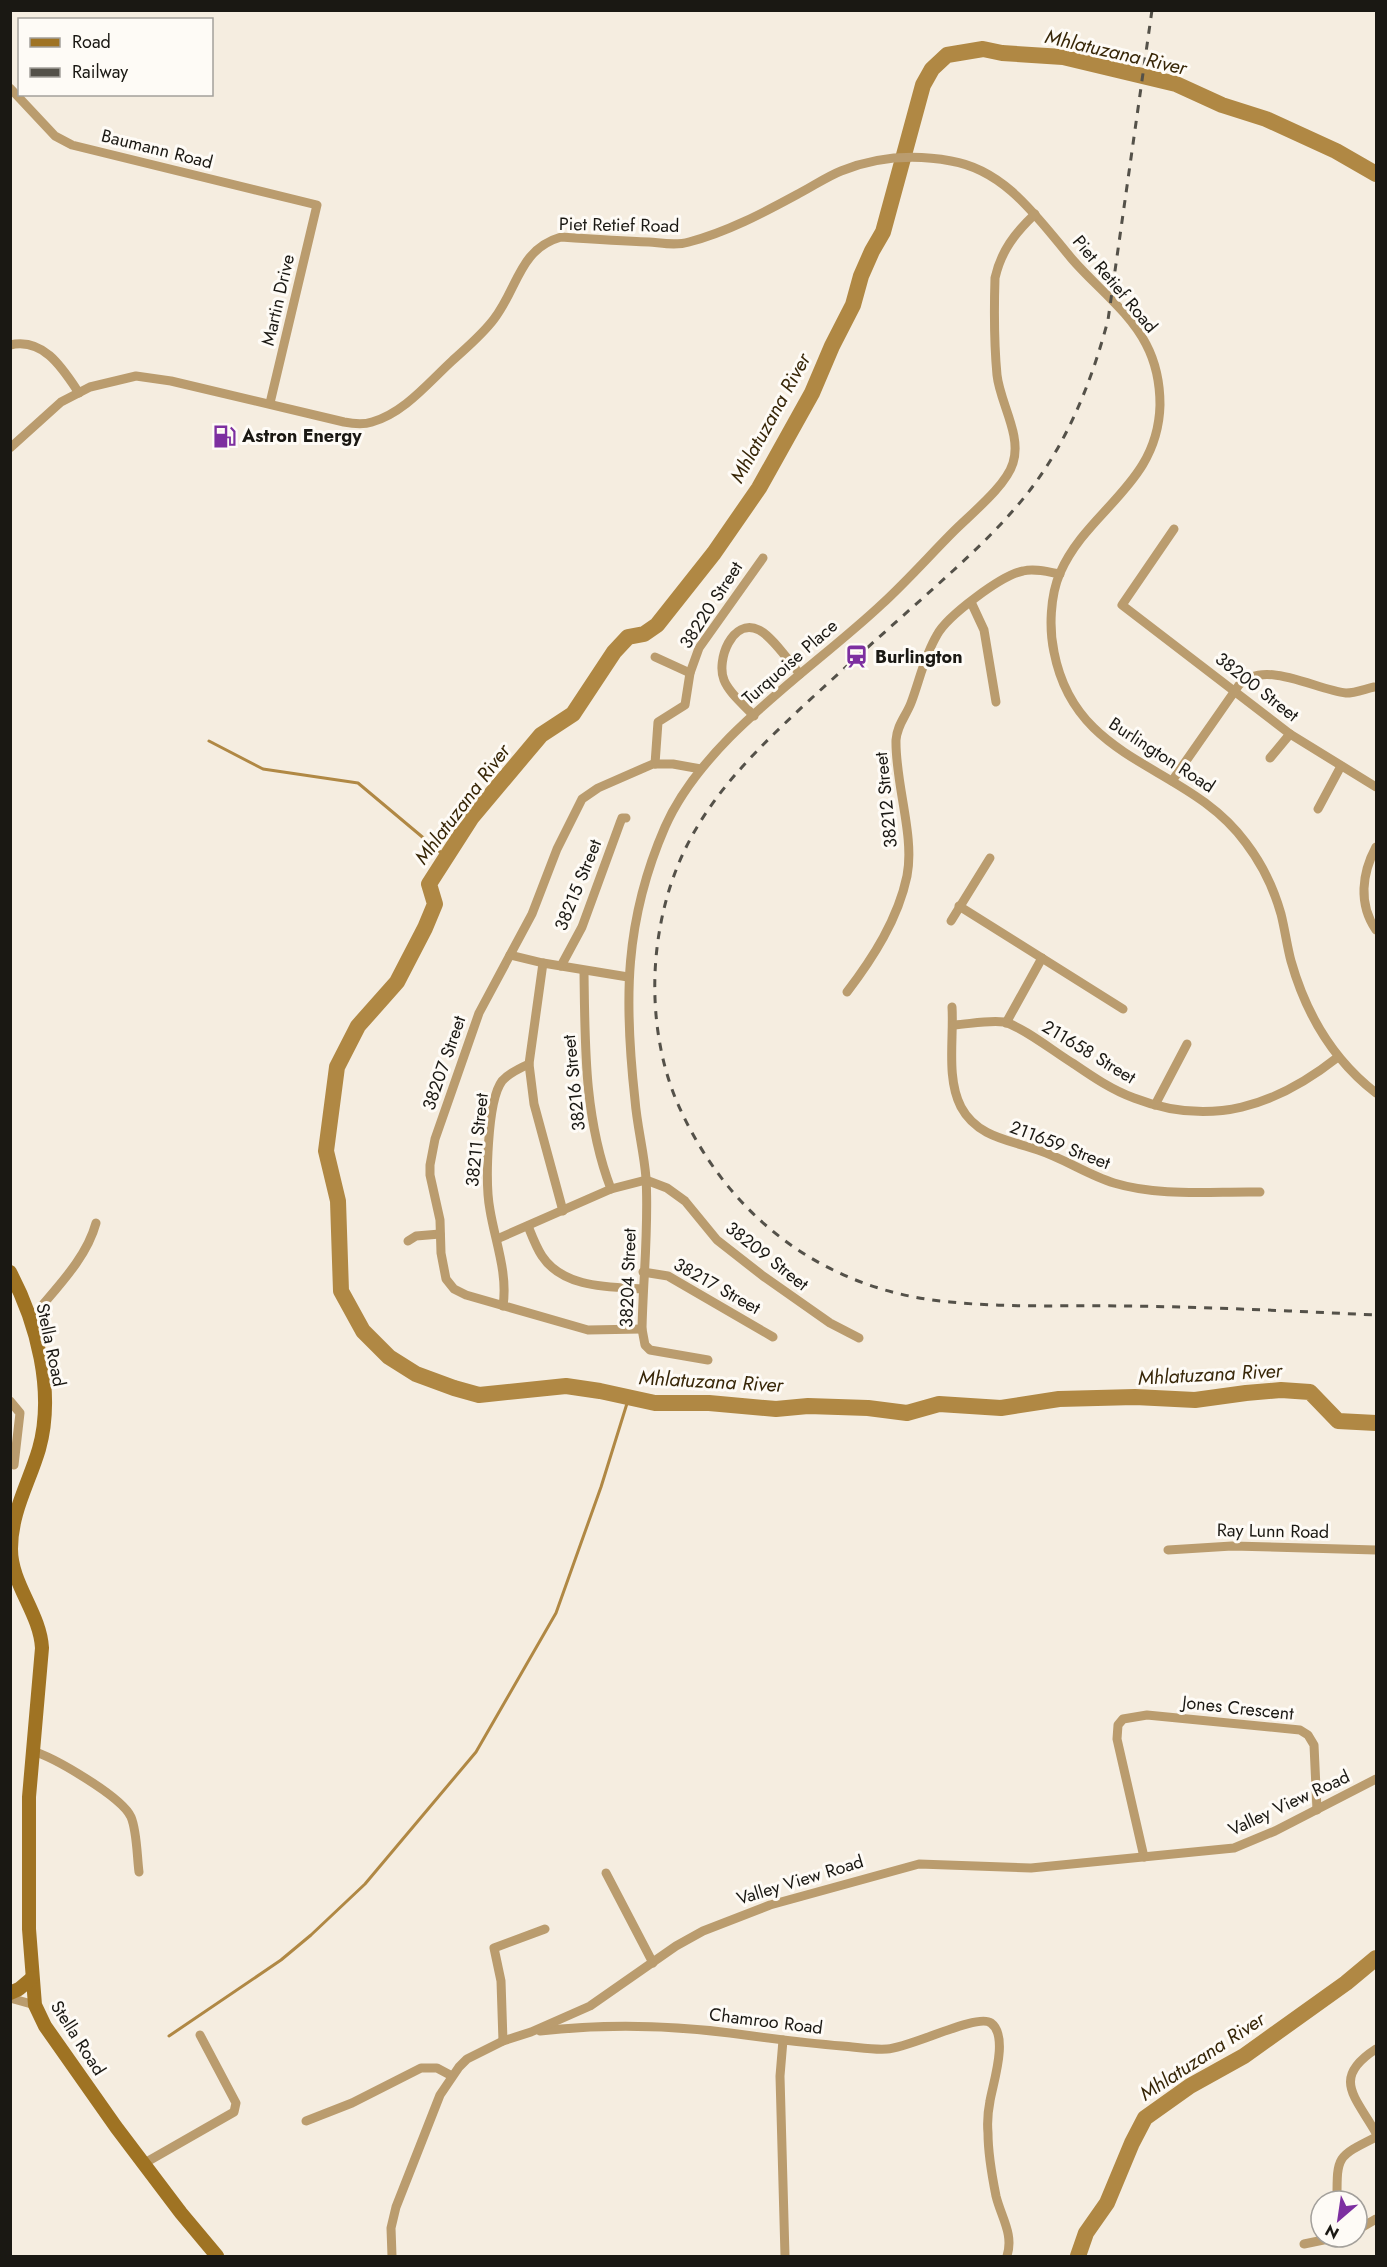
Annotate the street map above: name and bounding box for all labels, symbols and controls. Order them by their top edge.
legend [18,18,213,96]
water label: Mhlatuzana River [1042,22,1191,83]
text: Road [72,29,111,55]
text: Railway [72,59,128,85]
street label: Baumann Road [99,123,215,175]
street label: Piet Retief Road [559,211,679,239]
street label: Piet Retief Road [1066,229,1164,339]
street label: Martin Drive [255,252,301,348]
water label: Mhlatuzana River [723,347,819,488]
fuel station icon: Astron Energy [211,423,237,449]
place label: Astron Energy [241,423,362,449]
street label: 38220 Street [673,556,749,654]
street label: Turquoise Place [737,613,843,711]
station icon: Burlington [844,644,870,670]
place label: Burlington [875,644,963,670]
street label: 38200 Street [1210,646,1305,728]
street label: Burlington Road [1104,711,1220,799]
water label: Mhlatuzana River [407,737,518,871]
street label: 38212 Street [868,750,904,849]
street label: 38215 Street [548,835,608,935]
street label: 38207 Street [416,1012,473,1114]
street label: 211658 Street [1037,1014,1141,1091]
street label: 38216 Street [556,1033,592,1132]
street label: 38211 Street [459,1091,495,1188]
street label: 211659 Street [1006,1114,1115,1176]
street label: 38209 Street [720,1215,815,1297]
street label: 38204 Street [613,1227,643,1328]
street label: 38217 Street [669,1251,766,1321]
street label: Stella Road [29,1301,73,1389]
water label: Mhlatuzana River [1137,1356,1284,1393]
water label: Mhlatuzana River [638,1363,785,1400]
street label: Ray Lunn Road [1217,1517,1329,1545]
street label: Jones Crescent [1179,1689,1296,1727]
street label: Valley View Road [1224,1763,1354,1843]
street label: Valley View Road [733,1848,867,1912]
street label: Stella Road [44,1995,112,2081]
street label: Chamroo Road [708,2001,824,2041]
water label: Mhlatuzana River [1134,2004,1272,2108]
north arrow [1309,2189,1369,2249]
text: N [1321,2219,1343,2245]

